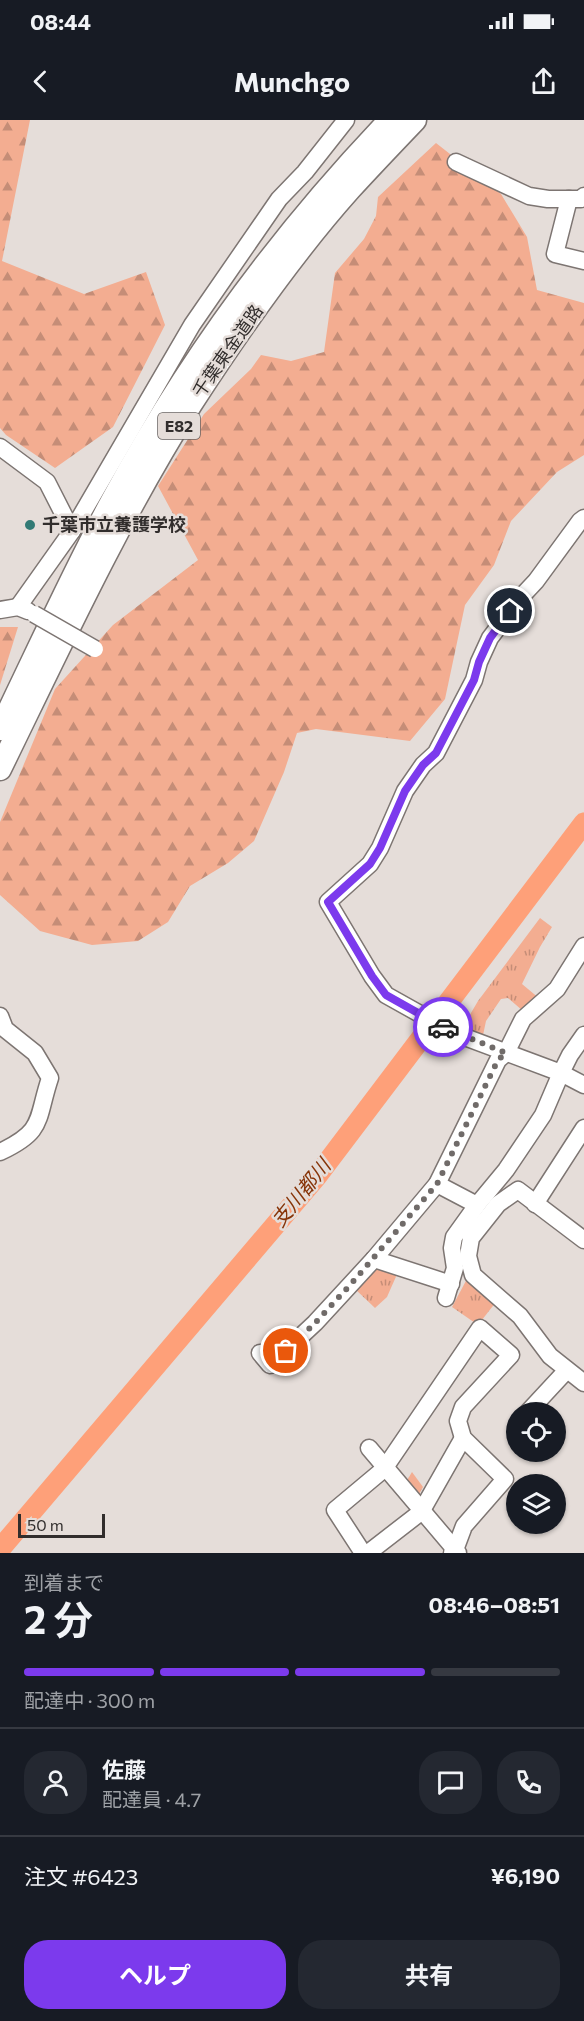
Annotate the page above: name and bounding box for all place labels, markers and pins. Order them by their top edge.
place label: 千葉市立養護学校 [42,513,186,535]
marker: 千葉市立養護学校 [23,518,37,532]
pin [484,585,535,636]
pin [260,1325,311,1376]

